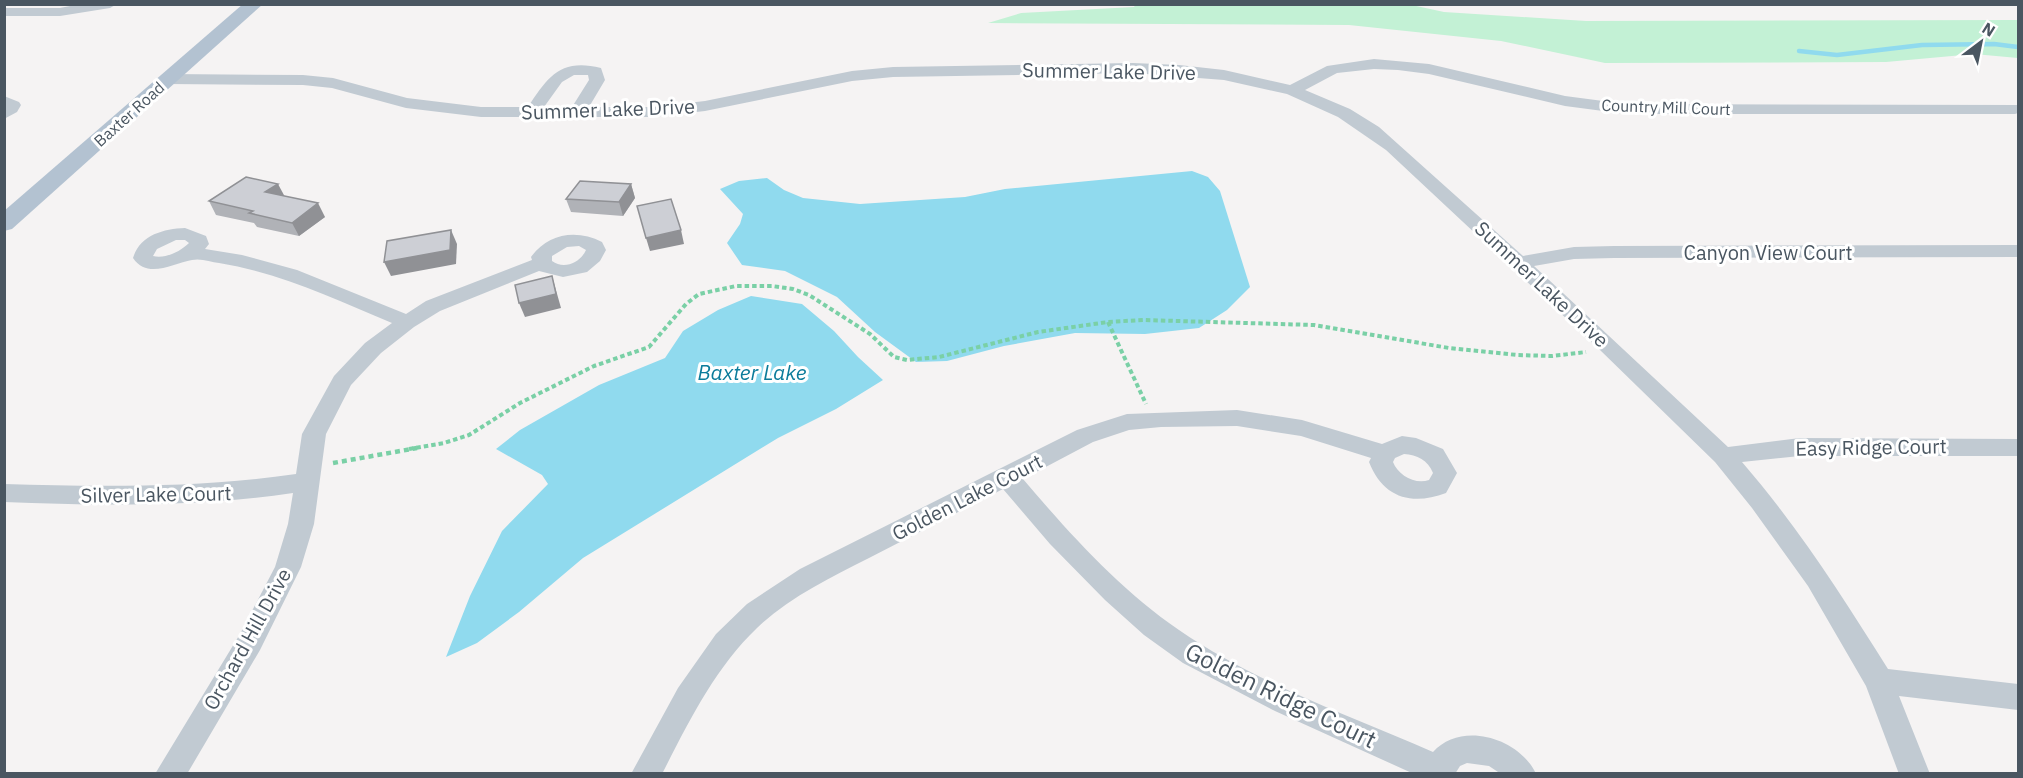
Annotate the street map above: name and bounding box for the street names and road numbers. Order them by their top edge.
street label: Summer Lake Drive [1022,56,1196,86]
street label: Baxter Road [90,77,168,151]
street label: Summer Lake Drive [521,92,695,126]
street label: Country Mill Court [1601,95,1731,119]
street label: Summer Lake Drive [1469,215,1615,353]
street label: Canyon View Court [1683,239,1853,266]
street label: Easy Ridge Court [1795,432,1947,462]
street label: Golden Lake Court [887,447,1047,547]
street label: Silver Lake Court [80,479,232,509]
street label: Orchard Hill Drive [197,563,297,715]
street label: Golden Ridge Court [1180,635,1382,755]

